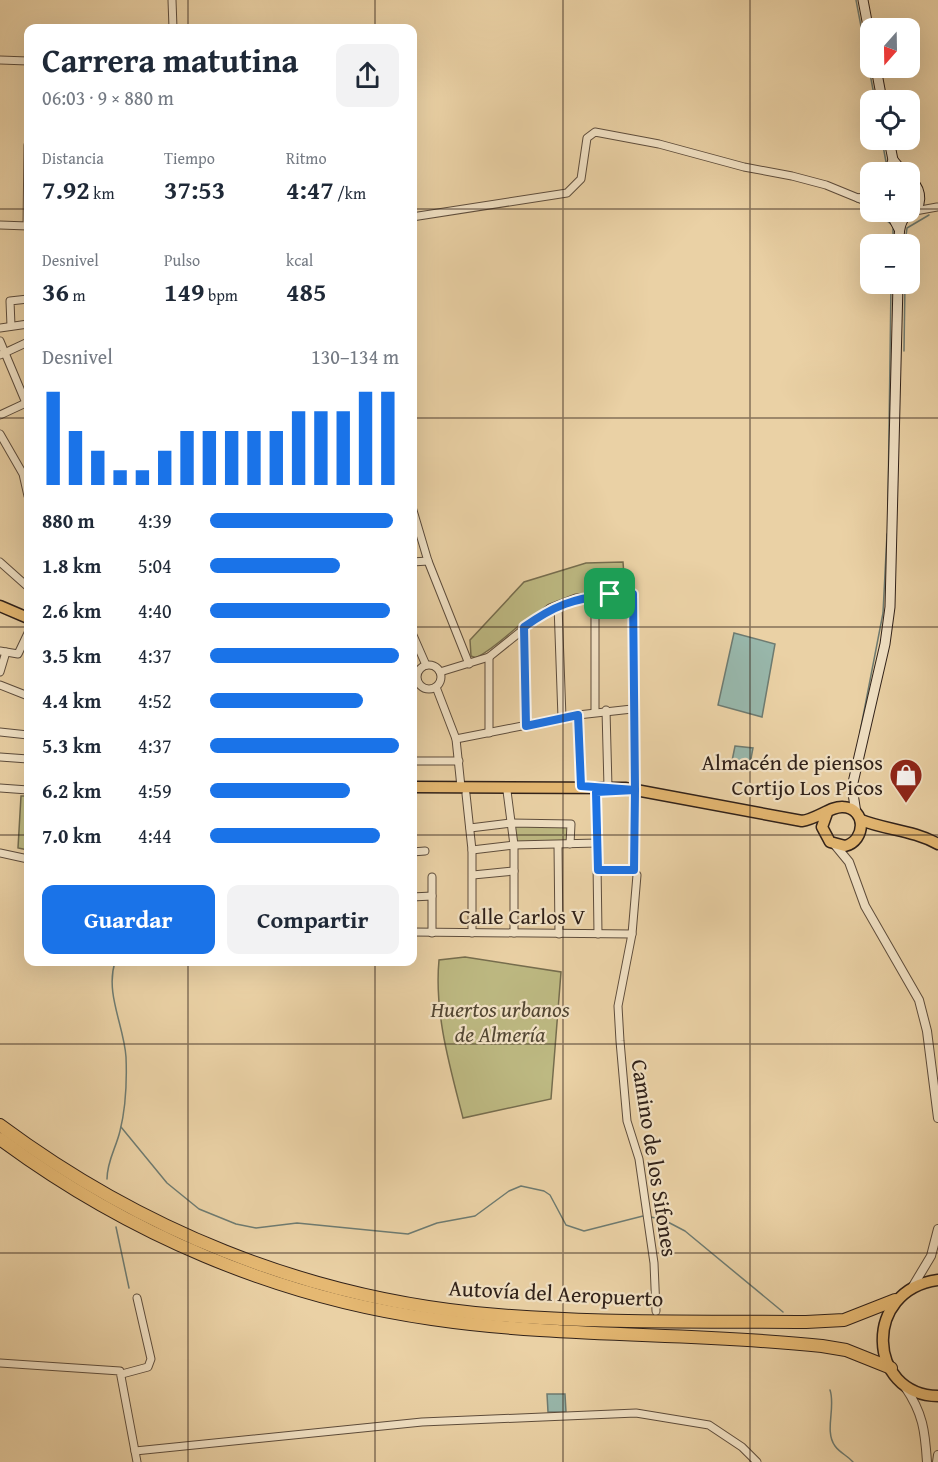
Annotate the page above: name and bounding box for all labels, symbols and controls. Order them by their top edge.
north arrow [860,18,920,78]
map controls [860,18,920,294]
text: Carrera matutina [42,36,298,84]
button: share [336,44,399,107]
text: 06:03 · 9 × 880 m [42,83,174,112]
button: locate [860,90,920,150]
text: Distancia [42,146,104,170]
text: Tiempo [164,146,215,170]
text: Ritmo [286,146,327,170]
button: + [860,162,920,222]
text: 7.92 [42,170,90,209]
text: 37:53 [164,170,225,209]
text: 4:47 [286,170,334,209]
text: km [90,181,114,205]
text: /km [334,181,366,205]
button: − [860,234,920,294]
text: Desnivel [42,248,99,272]
text: Pulso [164,248,200,272]
text: kcal [286,248,313,272]
text: 36 [42,272,69,311]
text: 149 [164,272,204,311]
text: 485 [286,272,326,311]
text: m [69,283,86,307]
text: bpm [204,283,238,307]
text: Desnivel [42,342,113,371]
text: 130–134 m [311,342,399,371]
text: 880 m [42,506,95,535]
text: 4:39 [138,506,172,535]
text: 1.8 km [42,551,101,580]
text: 5:04 [138,551,172,580]
pin [584,568,635,619]
icon: arrive [593,577,626,610]
text: 2.6 km [42,596,101,625]
text: 4:40 [138,596,172,625]
text: 3.5 km [42,641,101,670]
text: 4:37 [138,641,172,670]
text: 4.4 km [42,686,101,715]
text: 4:52 [138,686,172,715]
text: 5.3 km [42,731,101,760]
text: 4:37 [138,731,172,760]
place label: Almacén de piensos Cortijo Los Picos [702,746,883,803]
shop icon: Almacén de piensos Cortijo Los Picos [888,757,924,804]
text: 6.2 km [42,776,101,805]
text: 4:59 [138,776,172,805]
text: 7.0 km [42,821,101,850]
text: 4:44 [138,821,172,850]
button: Guardar [42,885,215,954]
button: Compartir [227,885,399,954]
street label: Calle Carlos V [459,900,585,932]
park label: Huertos urbanos de Almería [429,993,570,1050]
street label: Camino de los Sifones [624,1057,686,1259]
street label: Autovía del Aeropuerto [448,1271,664,1315]

